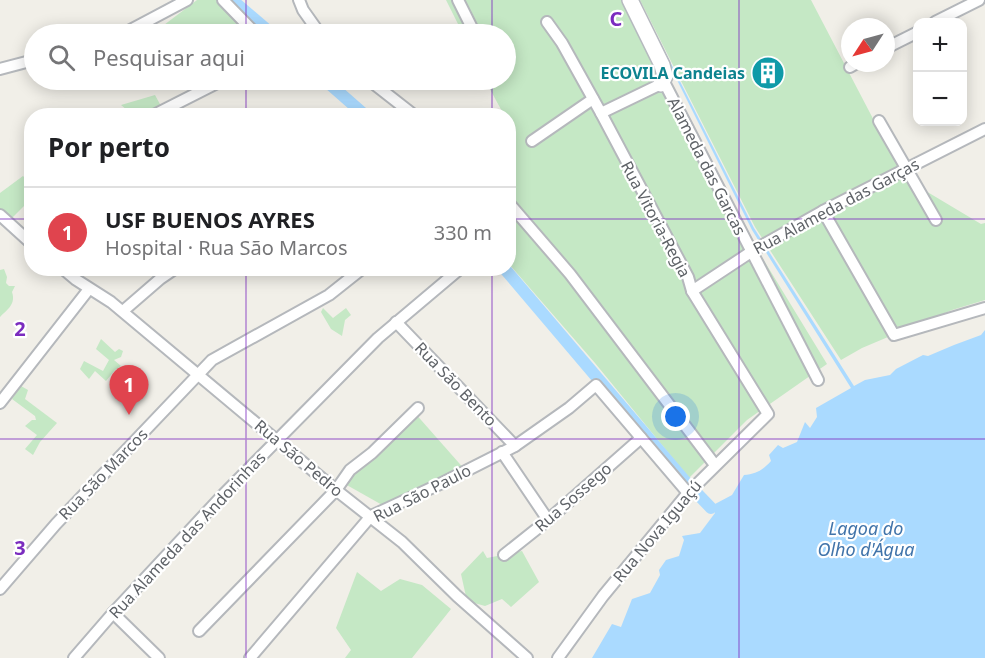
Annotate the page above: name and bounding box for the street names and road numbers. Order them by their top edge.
street label: Alameda das Garcas [663,93,751,239]
street label: Rua Alameda das Garças [749,153,923,259]
street label: Rua Vitoria-Regia [616,157,696,281]
street label: Rua São Bento [410,337,502,431]
street label: Rua São Pedro [250,415,348,501]
street label: Rua São Marcos [54,423,152,525]
street label: Rua Alameda das Andorinhas [104,447,270,623]
street label: Rua Sossego [530,457,616,537]
street label: Rua São Paulo [369,459,475,527]
street label: Rua Nova Iguaçú [608,475,706,587]

